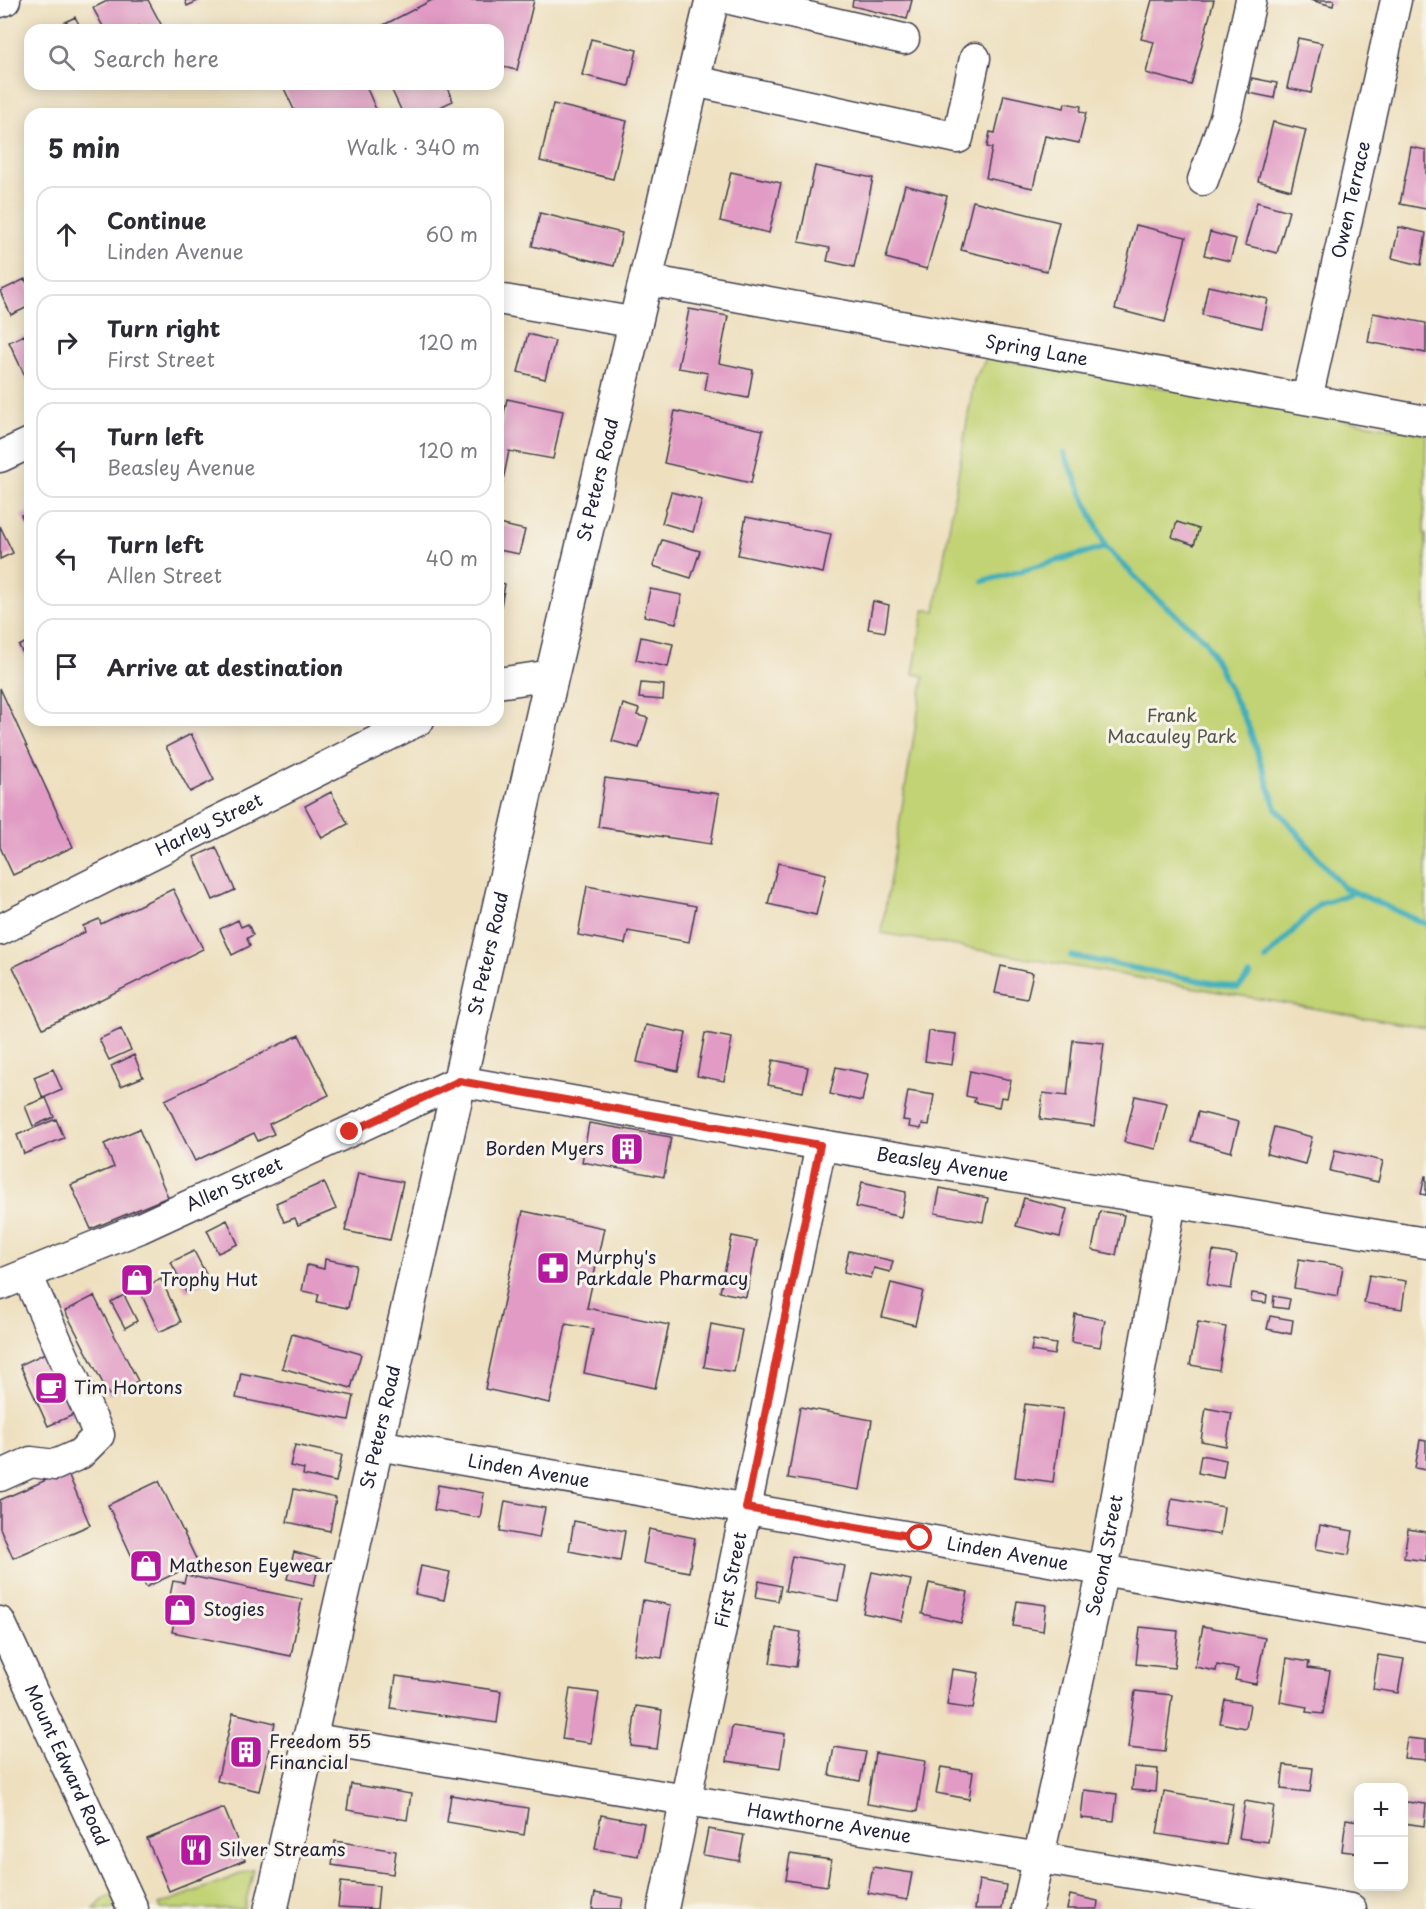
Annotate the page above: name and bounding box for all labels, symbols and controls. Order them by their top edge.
search box [24,24,504,90]
icon: search [45,41,78,74]
text: Search here [93,41,219,74]
text: 5 min [48,128,120,167]
text: Walk · 340 m [347,132,480,162]
street label: Owen Terrace [1324,138,1376,261]
text: Continue [107,203,206,236]
icon: ahead [50,218,83,251]
text: 60 m [426,219,478,249]
text: Linden Avenue [107,236,244,266]
text: Turn right [107,311,220,344]
icon: right [50,326,83,359]
text: 120 m [419,327,478,357]
street label: Spring Lane [983,327,1091,372]
text: First Street [107,344,215,374]
street label: St Peters Road [569,415,624,544]
text: Turn left [107,419,204,452]
icon: left [50,434,83,467]
text: 120 m [419,435,478,465]
text: Beasley Avenue [107,452,255,482]
text: Turn left [107,527,204,560]
icon: left [50,542,83,575]
text: 40 m [426,543,478,573]
text: Allen Street [107,560,222,590]
icon: arrive [50,650,83,683]
text: Arrive at destination [107,650,343,683]
park label: Frank Macauley Park [1107,701,1237,749]
street label: Harley Street [150,786,267,862]
street label: St Peters Road [460,889,514,1018]
route end [336,1118,362,1144]
building icon: Borden Myers [609,1131,645,1167]
place label: Borden Myers [485,1134,604,1161]
street label: Beasley Avenue [875,1139,1011,1187]
street label: Allen Street [181,1149,286,1217]
place label: Murphy's Parkdale Pharmacy [576,1243,748,1291]
pharmacy icon: Murphy's Parkdale Pharmacy [535,1250,571,1286]
shop icon: Trophy Hut [119,1262,155,1298]
place label: Trophy Hut [160,1265,258,1292]
street label: St Peters Road [352,1363,406,1491]
cafe icon: Tim Hortons [33,1370,69,1406]
place label: Tim Hortons [74,1373,182,1400]
street label: Linden Avenue [466,1446,592,1494]
street label: Second Street [1078,1493,1129,1618]
route start [906,1524,932,1550]
street label: First Street [707,1529,753,1630]
street label: Linden Avenue [945,1529,1071,1576]
shop icon: Matheson Eyewear [128,1548,164,1584]
place label: Matheson Eyewear [169,1551,333,1578]
shop icon: Stogies [162,1592,198,1628]
place label: Stogies [203,1595,264,1622]
street label: Mount Edward Road [19,1680,117,1850]
place label: Freedom 55 Financial [269,1727,371,1775]
building icon: Freedom 55 Financial [228,1734,264,1770]
map controls [1354,1783,1408,1891]
button: + [1354,1783,1408,1837]
street label: Hawthorne Avenue [745,1795,913,1849]
restaurant icon: Silver Streams [178,1832,214,1868]
place label: Silver Streams [219,1835,346,1862]
button: − [1354,1837,1408,1891]

